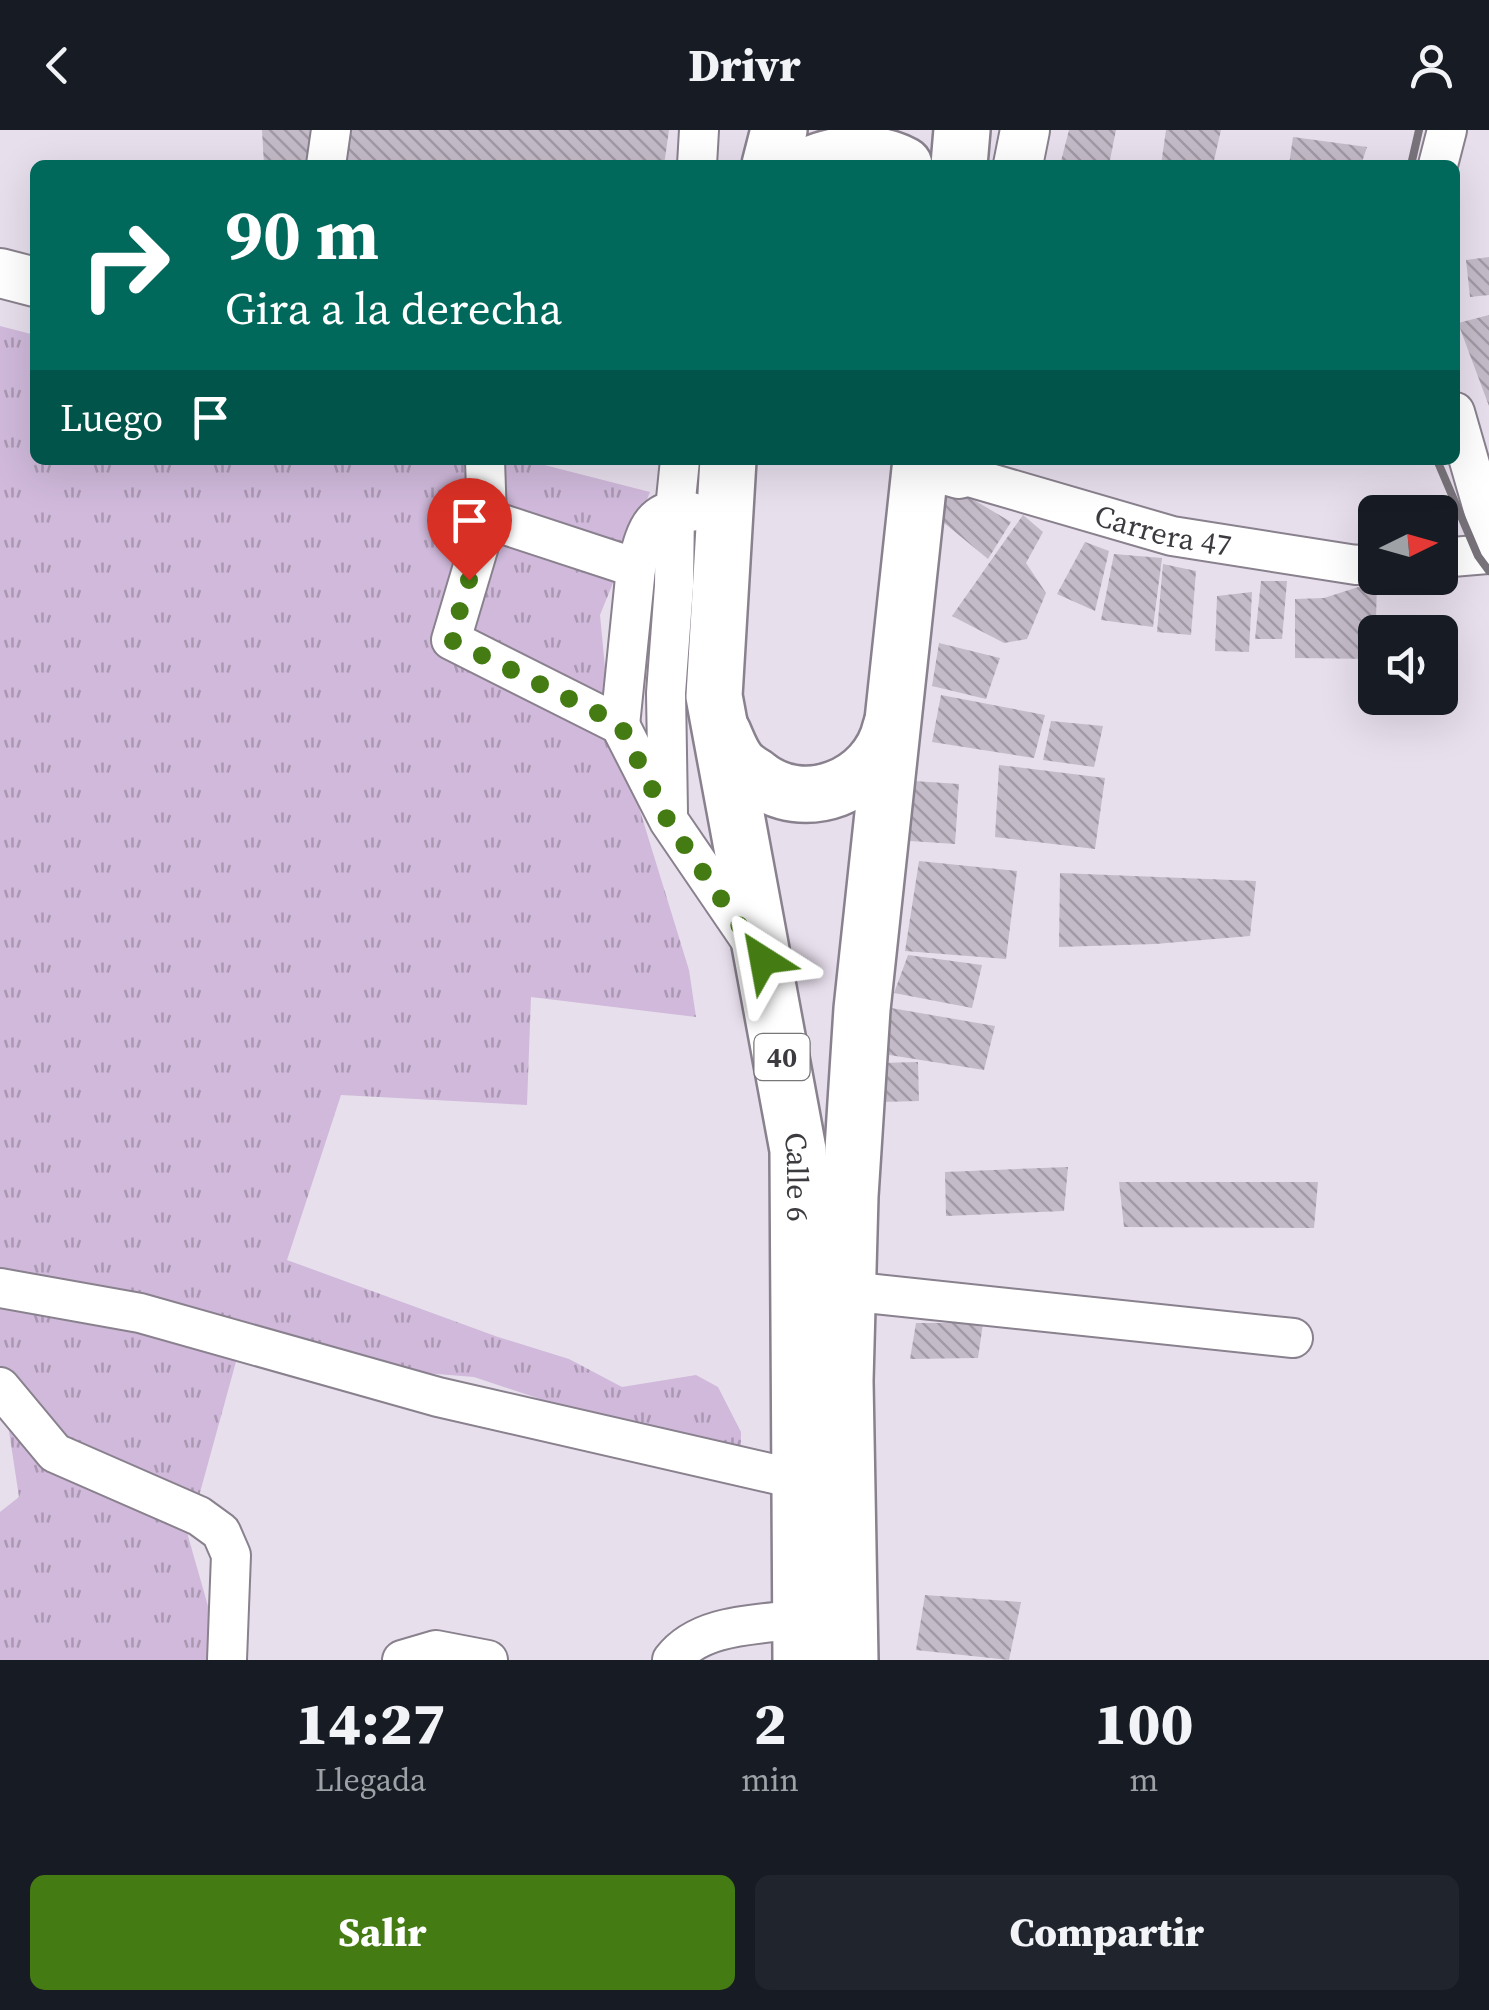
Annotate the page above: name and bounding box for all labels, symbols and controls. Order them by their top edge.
text: Drivr [688,34,801,96]
icon: back [30,38,85,93]
icon: person [1404,38,1459,93]
text: 90 m [225,186,379,282]
icon: right [60,200,190,330]
text: Gira a la derecha [225,277,562,339]
icon: arrive [183,390,238,445]
text: Luego [60,392,163,444]
pin [427,478,512,581]
icon: arrive [442,493,497,548]
street label: Carrera 47 [1090,494,1234,566]
north arrow [1358,495,1458,595]
map controls [1358,495,1458,715]
button: sound [1358,615,1458,715]
position arrow [711,908,815,1012]
road number: 40 [754,1034,810,1080]
street label: Calle 6 [775,1129,819,1222]
text: 14:27 [295,1682,446,1764]
text: 2 [753,1682,787,1764]
text: 100 [1094,1682,1194,1764]
text: Llegada [315,1758,426,1802]
text: min [741,1758,799,1802]
text: m [1130,1758,1158,1802]
button: Salir [30,1875,735,1990]
button: Compartir [755,1875,1459,1990]

